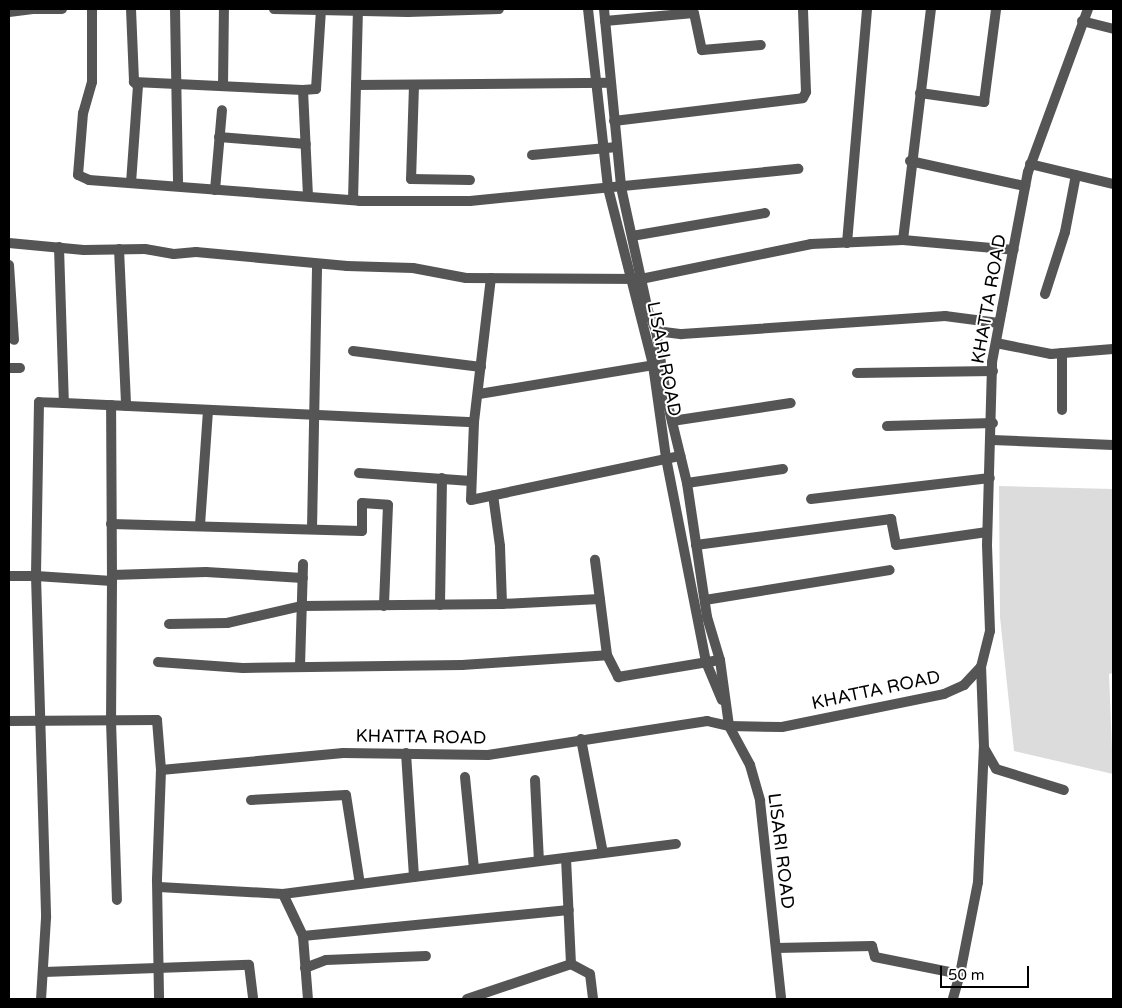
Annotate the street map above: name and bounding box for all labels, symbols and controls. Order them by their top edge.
street label: KHATTA ROAD [967,233,1011,365]
street label: LISARI ROAD [642,300,686,418]
street label: KHATTA ROAD [810,666,942,714]
street label: KHATTA ROAD [355,725,487,749]
street label: LISARI ROAD [763,792,799,910]
scale bar [942,956,1031,988]
text: 50 m [948,966,985,984]

